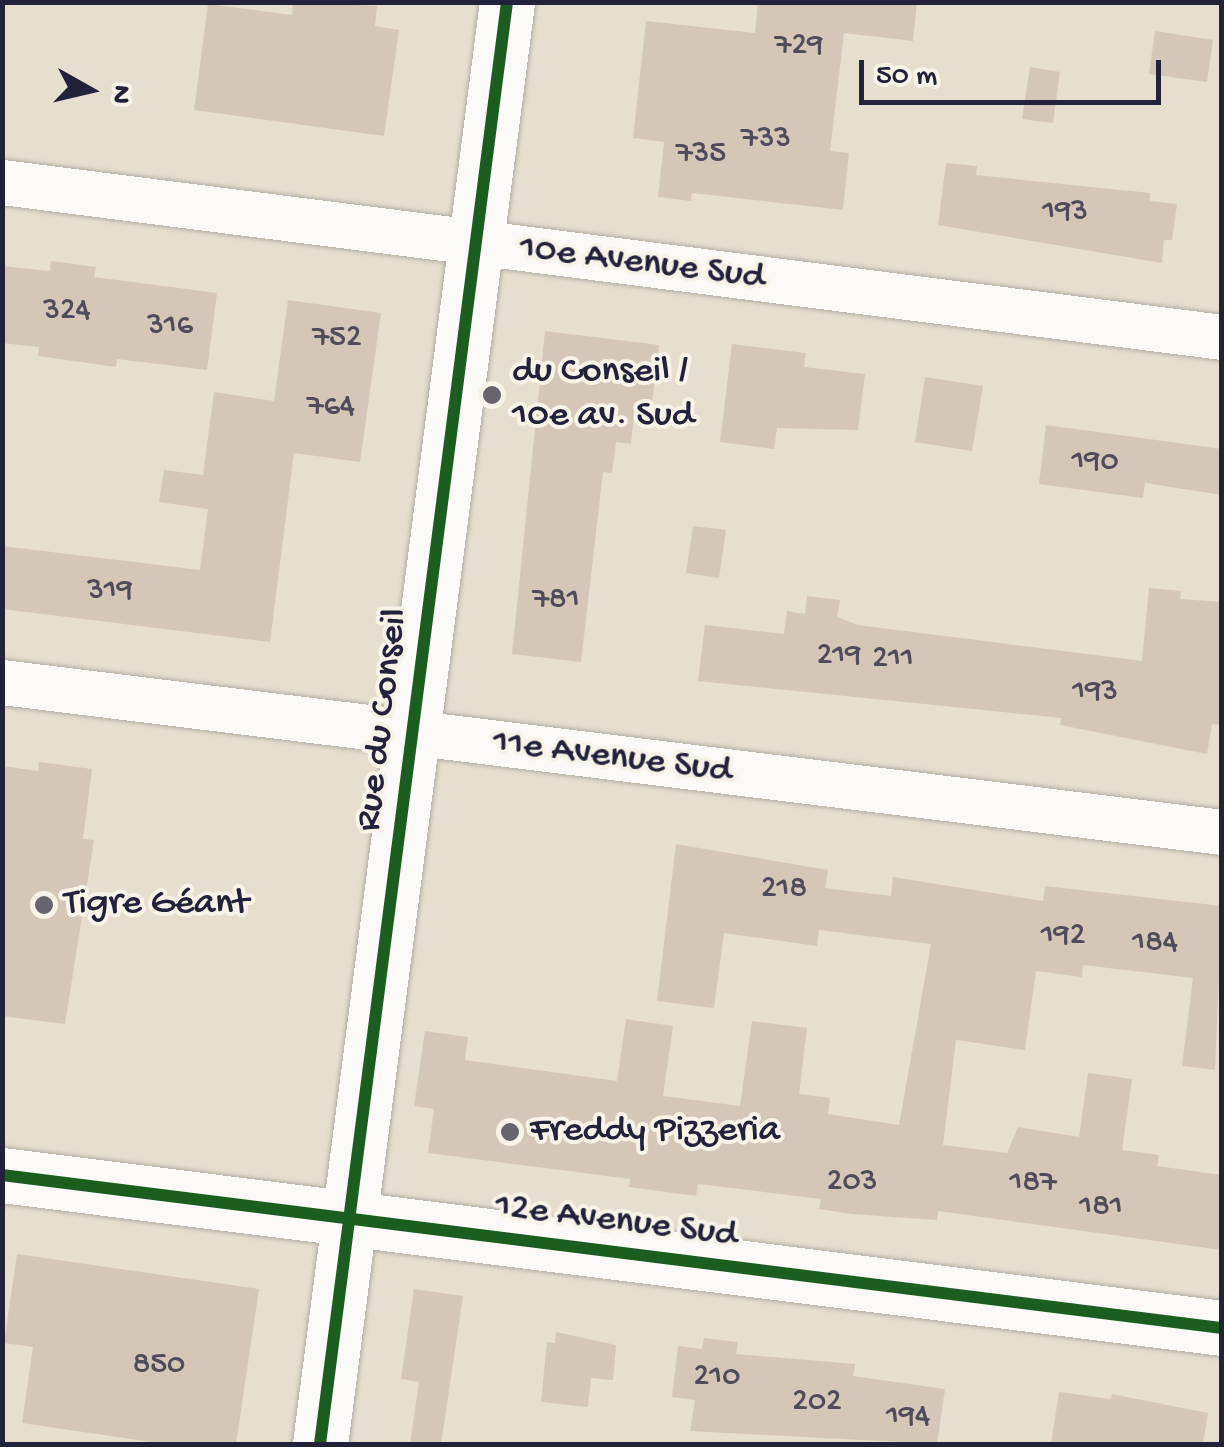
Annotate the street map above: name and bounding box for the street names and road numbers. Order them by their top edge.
street label: 10e Avenue Sud [517,226,767,302]
street label: Rue du Conseil [348,606,420,834]
street label: 11e Avenue Sud [490,721,734,795]
street label: 12e Avenue Sud [492,1185,740,1259]

